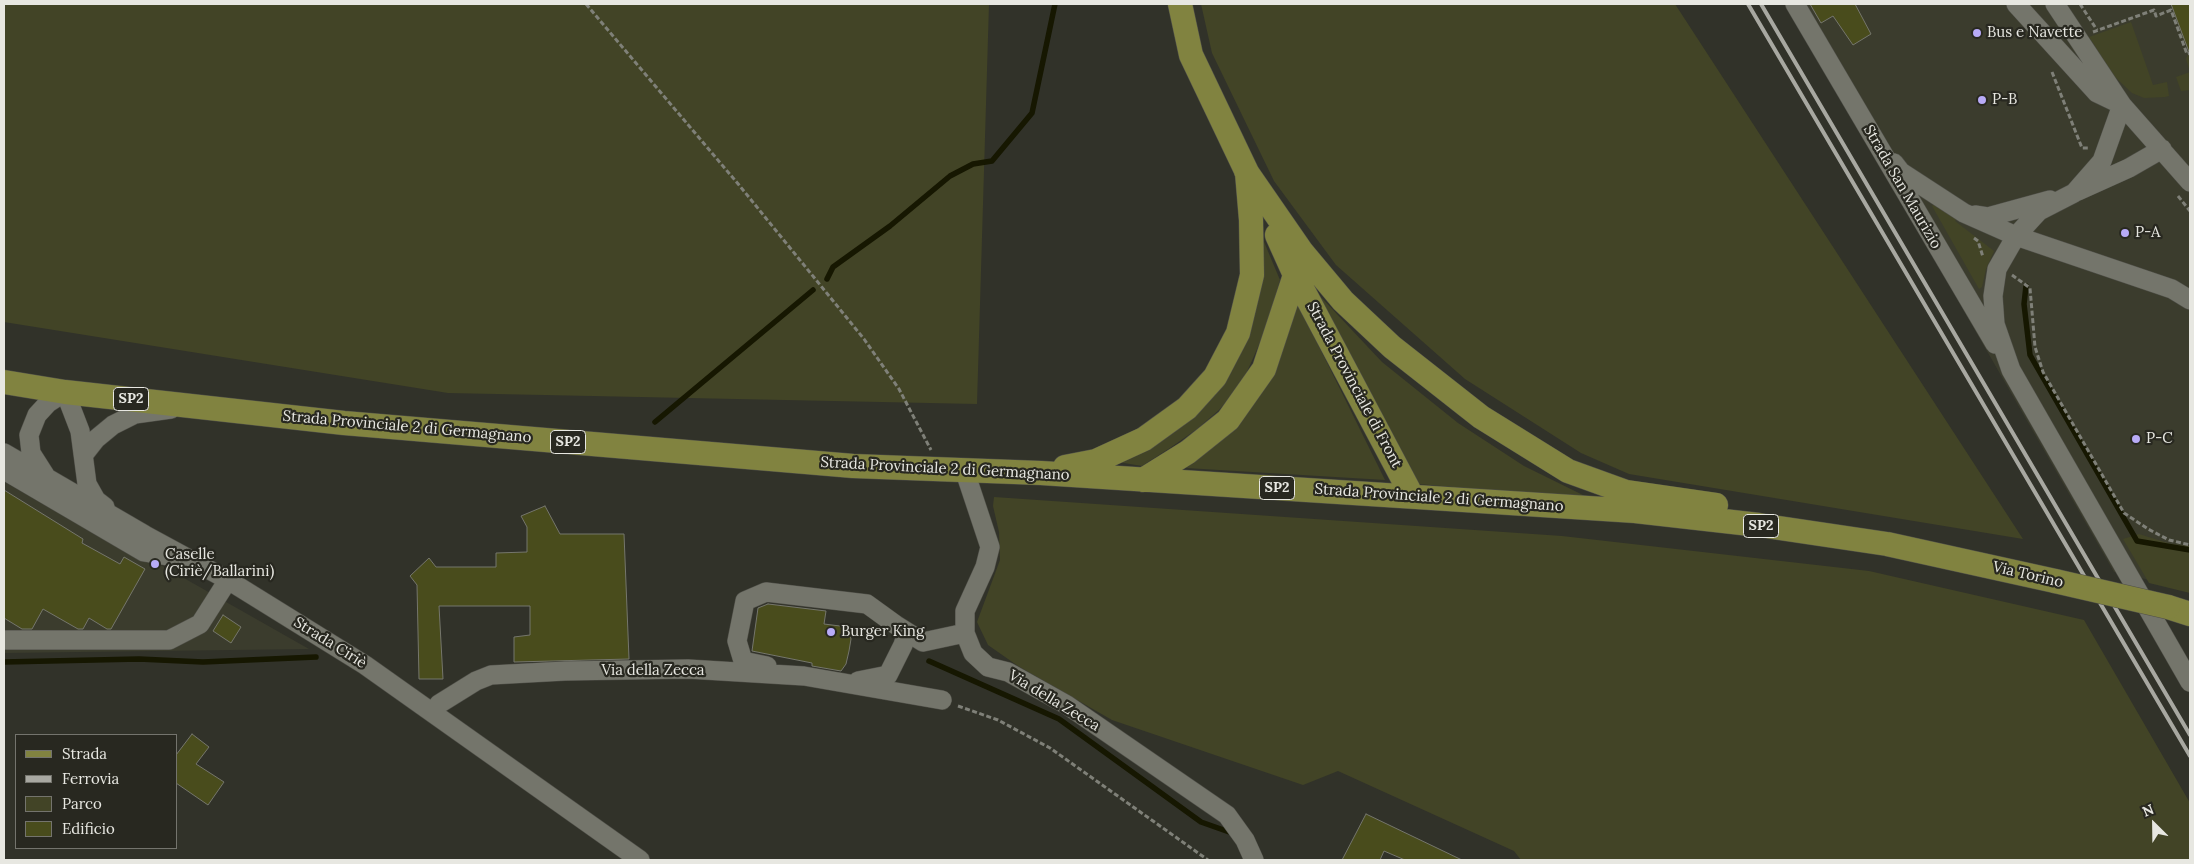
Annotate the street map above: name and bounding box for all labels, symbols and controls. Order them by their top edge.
place label: Bus e Navette [1987,24,2082,42]
marker: Bus e Navette [1971,27,1983,39]
place label: P-B [1992,91,2017,109]
marker: P-B [1976,94,1988,106]
street label: Strada San Maurizio [1859,122,1945,252]
place label: P-A [2135,224,2160,242]
marker: P-A [2119,227,2131,239]
street label: Strada Provinciale di Front [1303,299,1405,471]
road number: SP2 [114,388,148,410]
street label: Strada Provinciale 2 di Germagnano [282,407,532,447]
place label: P-C [2146,430,2173,448]
road number: SP2 [550,431,586,454]
marker: P-C [2130,433,2142,445]
street label: Strada Provinciale 2 di Germagnano [820,453,1070,485]
road number: SP2 [1260,476,1294,499]
street label: Strada Provinciale 2 di Germagnano [1314,480,1564,516]
road number: SP2 [1744,514,1778,538]
place label: Caselle (Ciriè/Ballarini) [165,546,274,581]
marker: Caselle (Ciriè/Ballarini) [149,558,161,570]
street label: Via Torino [1991,558,2065,592]
street label: Strada Ciriè [290,613,370,673]
place label: Burger King [841,623,924,641]
marker: Burger King [825,626,837,638]
street label: Via della Zecca [601,662,705,680]
street label: Via della Zecca [1005,667,1103,735]
legend [15,734,178,849]
text: Strada [62,744,107,763]
text: Ferrovia [62,769,119,788]
text: Parco [62,794,102,813]
north arrow [2129,799,2179,849]
text: N [2140,800,2157,821]
text: Edificio [62,819,115,838]

